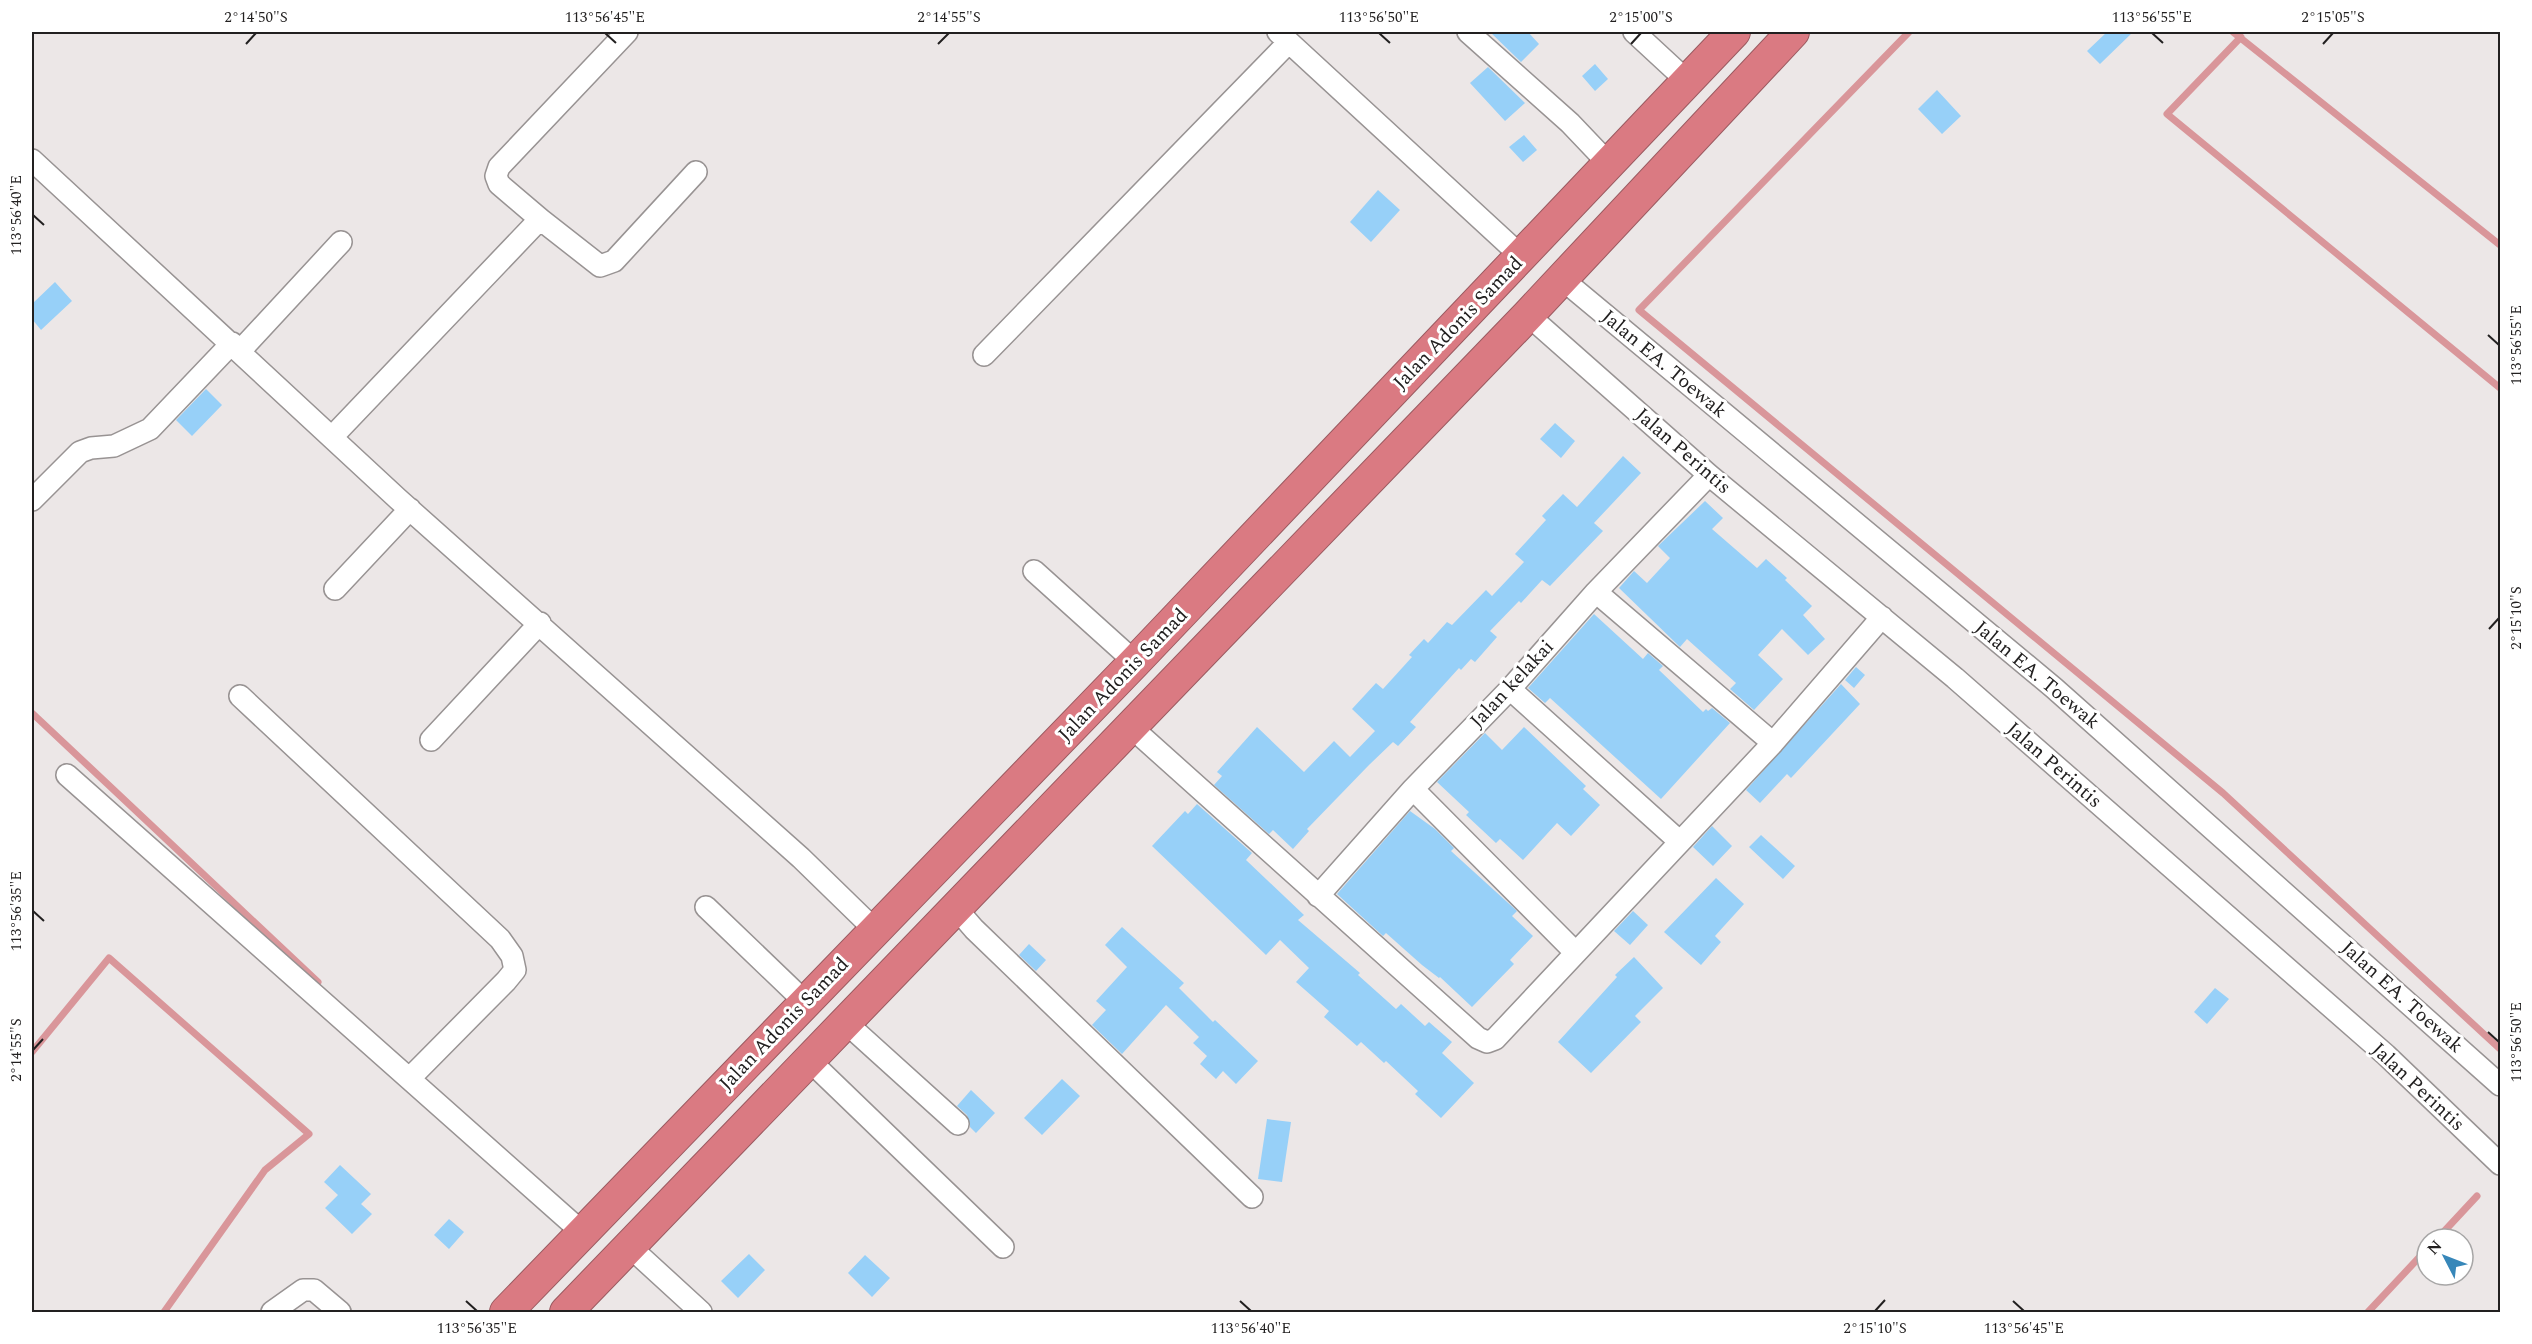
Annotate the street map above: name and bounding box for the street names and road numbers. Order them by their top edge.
street label: Jalan Adonis Samad [1386,249,1530,397]
street label: Jalan EA. Toewak [1595,302,1733,426]
street label: Jalan Perintis [1628,401,1738,501]
street label: Jalan Adonis Samad [1051,601,1195,749]
street label: Jalan EA. Toewak [1968,613,2106,737]
street label: Jalan kelakai [1463,633,1561,735]
street label: Jalan Perintis [1999,715,2109,815]
street label: Jalan EA. Toewak [2334,934,2470,1060]
street label: Jalan Adonis Samad [712,950,856,1098]
street label: Jalan Perintis [2364,1035,2472,1139]

